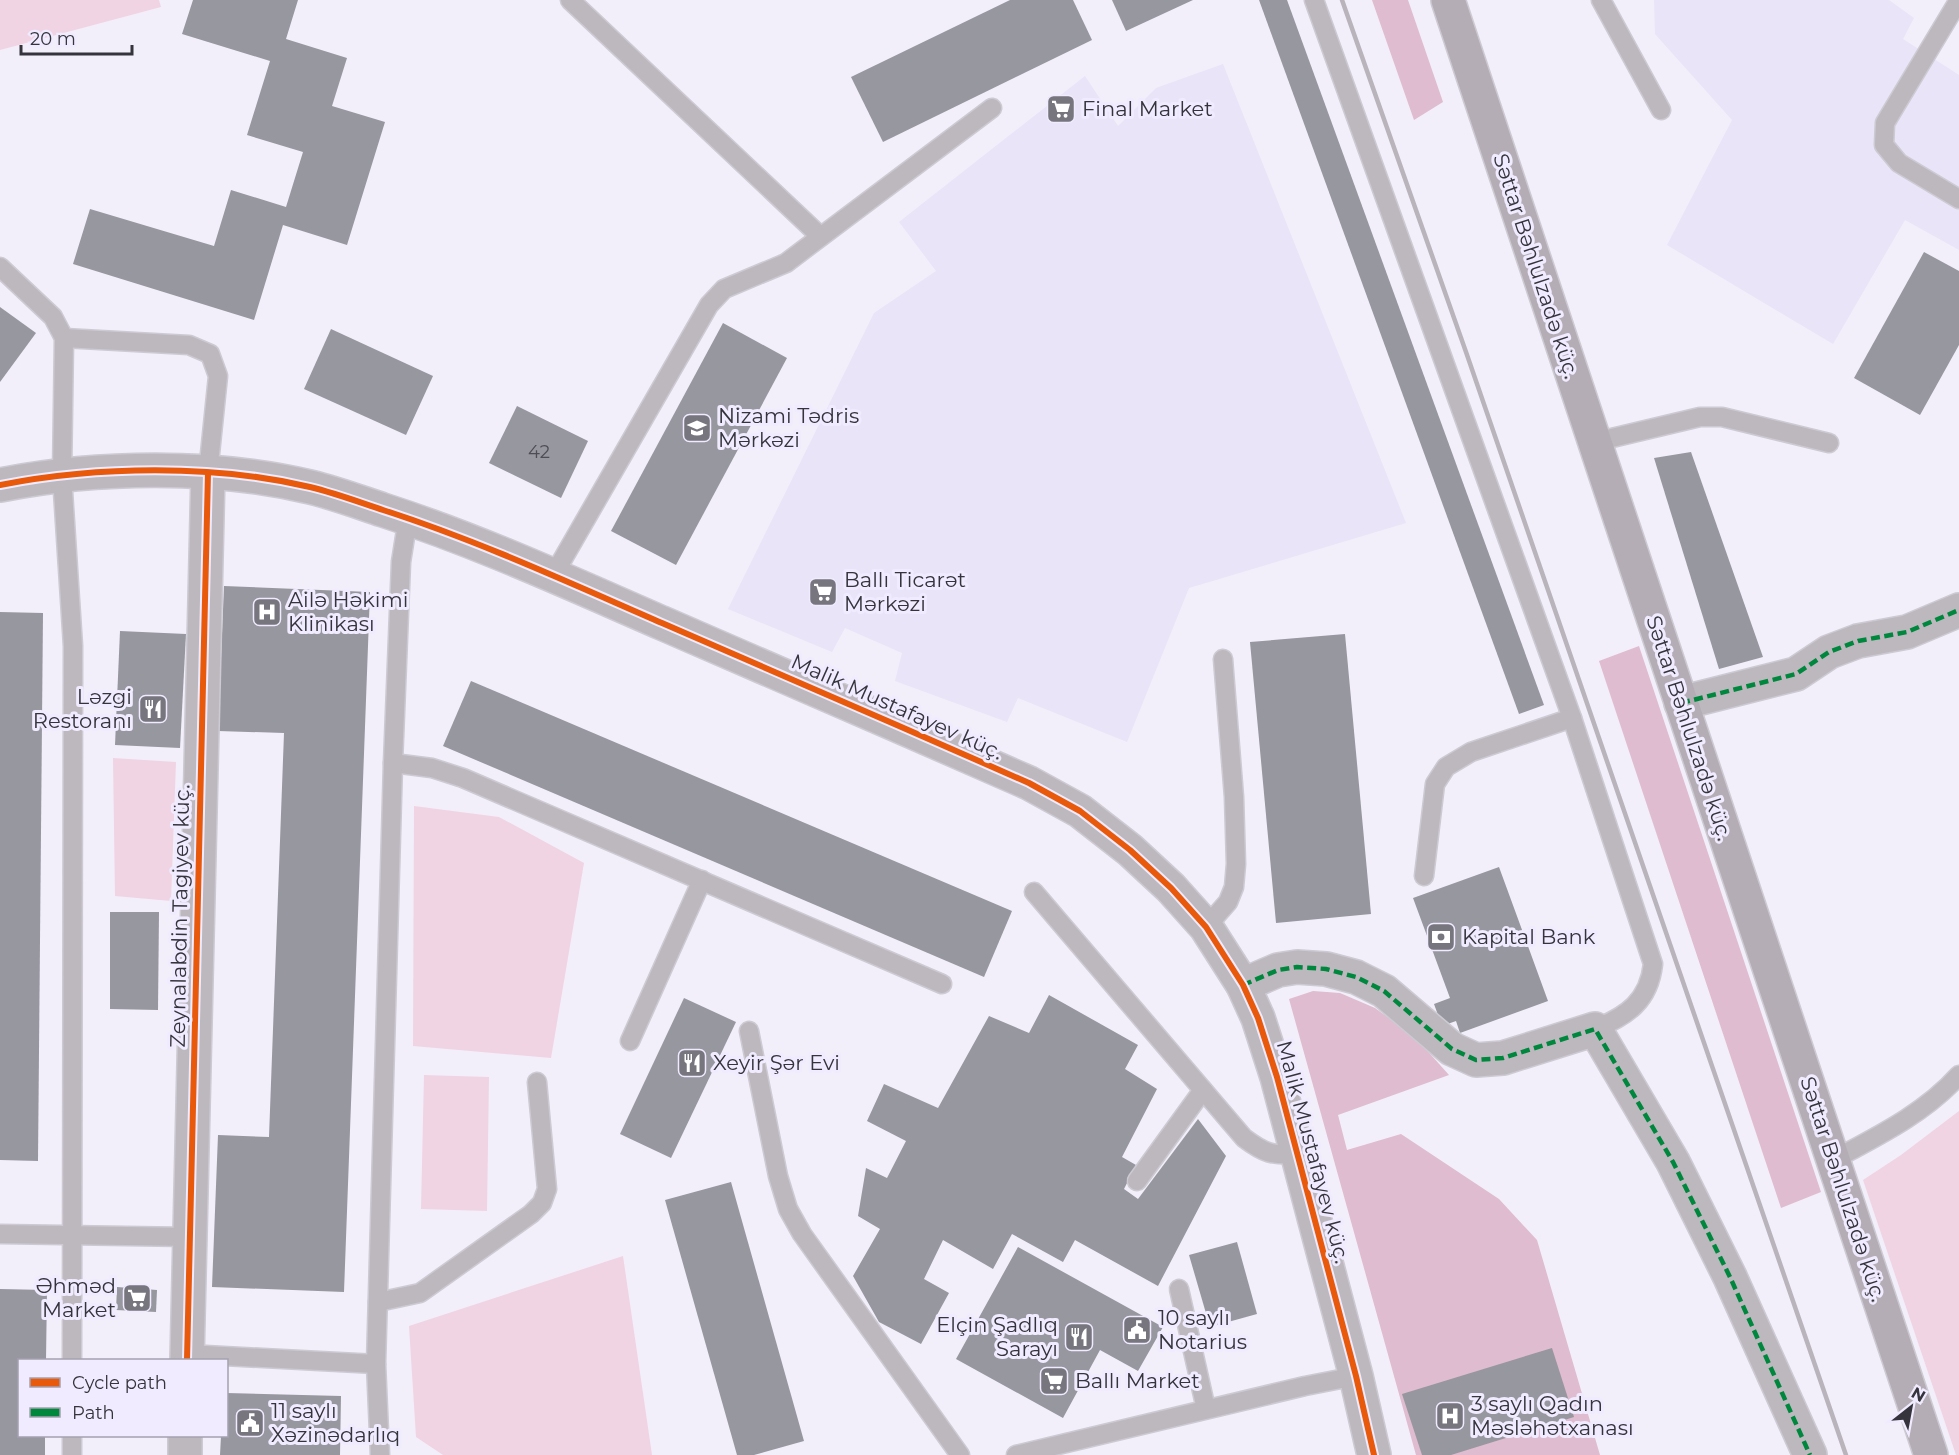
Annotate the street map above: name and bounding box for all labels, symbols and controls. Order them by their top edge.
scale bar [21,18,132,56]
text: 20 m [30,28,76,50]
supermarket icon: Final Market [1045,93,1077,125]
place label: Final Market [1082,96,1213,121]
street label: Səttar Bəhlulzadə küç. [1488,150,1585,381]
place label: Nizami Tədris Mərkəzi [718,403,859,452]
school or university icon: Nizami Tədris Mərkəzi [681,412,713,444]
house number: 42 [528,441,550,463]
place label: Ballı Ticarət Mərkəzi [844,567,966,616]
supermarket icon: Ballı Ticarət Mərkəzi [807,576,839,608]
place label: Ailə Həkimi Klinikası [288,587,408,636]
hospital icon: Ailə Həkimi Klinikası [251,596,283,628]
street label: Səttar Bəhlulzadə küç. [1641,612,1738,843]
street label: Malik Mustafayev küç. [787,649,1007,765]
place label: Ləzgi Restoranı [33,684,132,733]
restaurant icon: Ləzgi Restoranı [137,693,169,725]
street label: Zeynalabdin Tagiyev küç. [165,784,194,1048]
bank icon: Kapital Bank [1425,921,1457,953]
place label: Kapital Bank [1462,924,1596,949]
street label: Malik Mustafayev küç. [1272,1038,1355,1266]
restaurant icon: Xeyir Şər Evi [676,1047,708,1079]
place label: Xeyir Şər Evi [713,1050,840,1075]
street label: Səttar Bəhlulzadə küç. [1795,1073,1892,1304]
place label: Əhməd Market [35,1273,116,1322]
supermarket icon: Əhməd Market [121,1282,153,1314]
place label: 10 saylı Notarius [1158,1305,1247,1354]
place label: Elçin Şadlıq Sarayı [936,1312,1058,1361]
public building icon: 10 saylı Notarius [1121,1314,1153,1346]
restaurant icon: Elçin Şadlıq Sarayı [1063,1321,1095,1353]
legend [18,1359,228,1437]
supermarket icon: Ballı Market [1038,1365,1070,1397]
place label: Ballı Market [1075,1368,1200,1393]
text: Cycle path [72,1372,167,1394]
north arrow [1881,1377,1941,1437]
text: N [1908,1383,1929,1406]
place label: 3 saylı Qadın Məsləhətxanası [1471,1391,1634,1440]
place label: 11 saylı Xəzinədarlıq [271,1398,400,1447]
hospital icon: 3 saylı Qadın Məsləhətxanası [1434,1400,1466,1432]
text: Path [72,1402,115,1424]
public building icon: 11 saylı Xəzinədarlıq [234,1407,266,1439]

